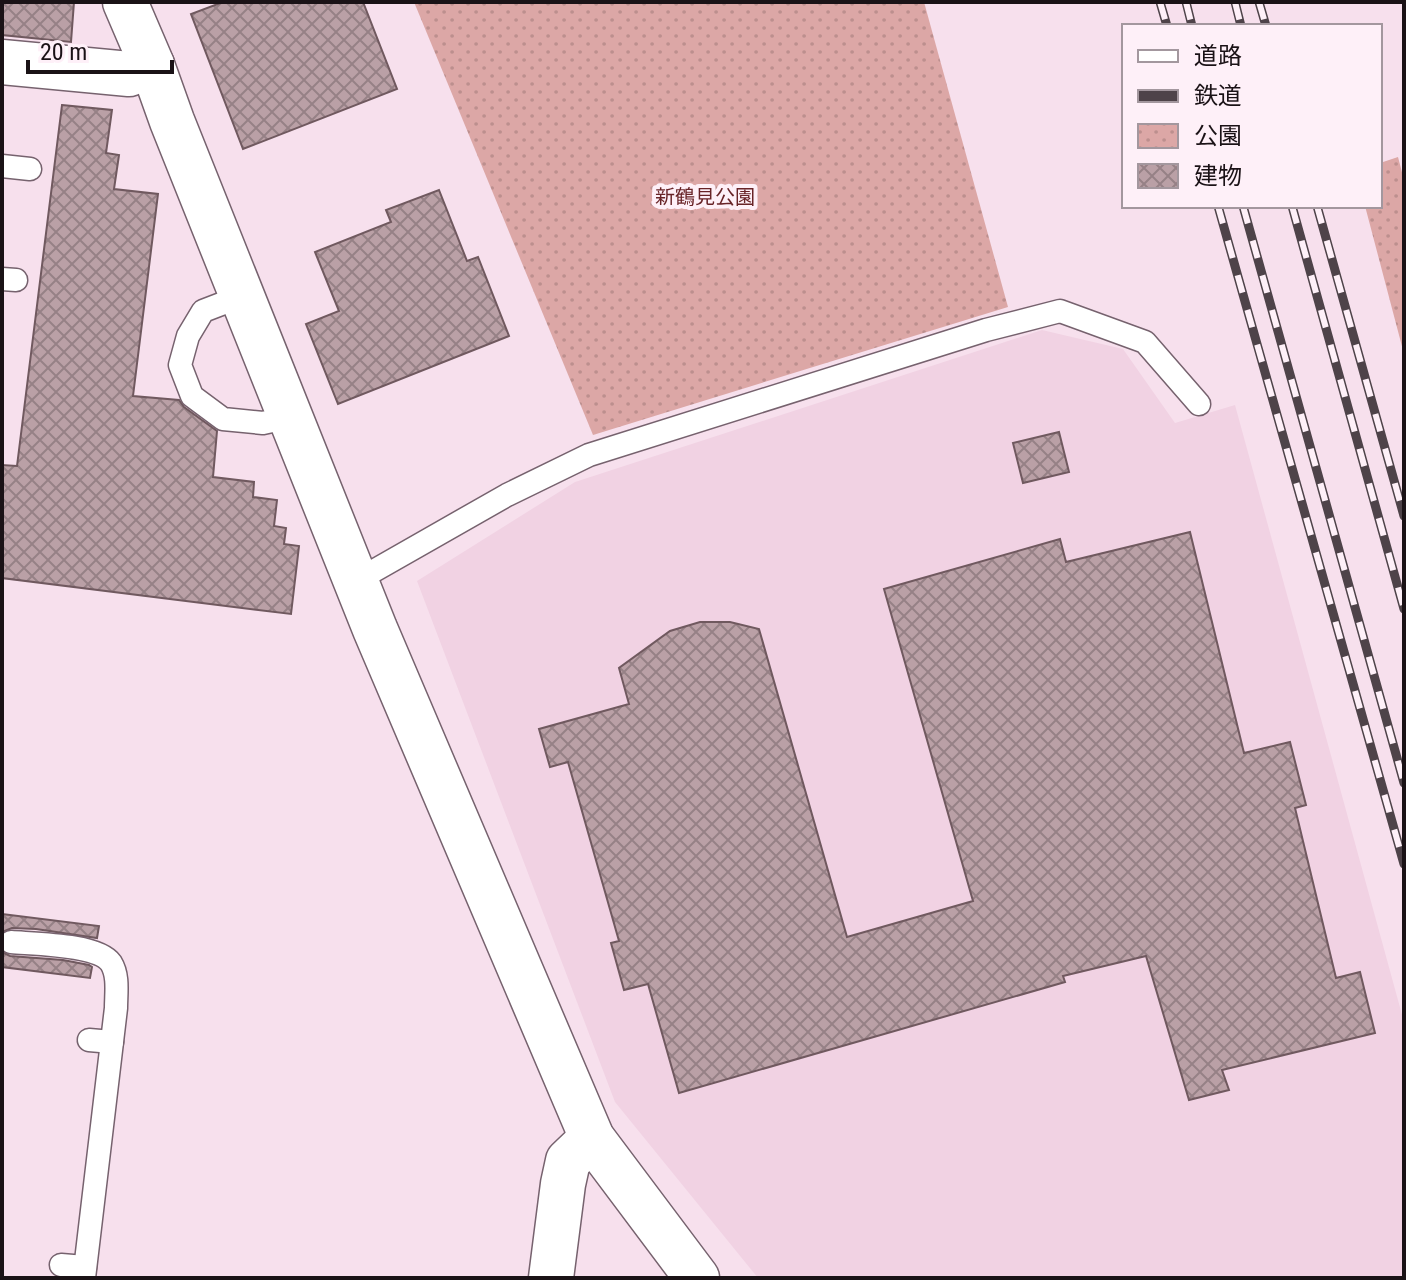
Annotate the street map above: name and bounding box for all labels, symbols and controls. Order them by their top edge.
scale bar [28,24,172,74]
legend [1122,24,1382,208]
text: 20 m [40,38,87,66]
text: 道路 [1194,42,1242,70]
text: 鉄道 [1194,82,1242,110]
text: 公園 [1194,122,1242,150]
text: 建物 [1194,162,1242,190]
park label: 新鶴見公園 [655,185,755,209]

